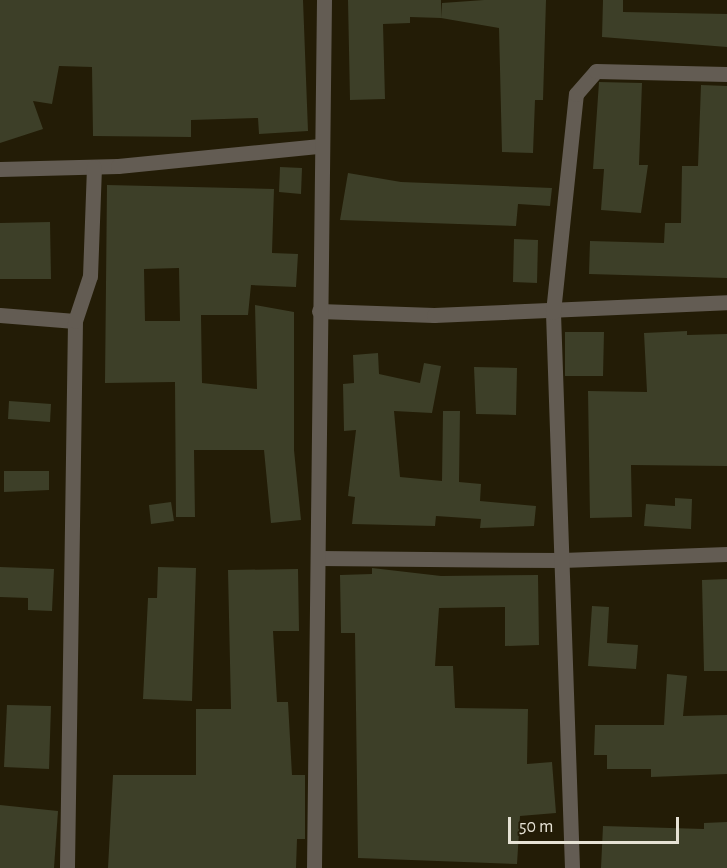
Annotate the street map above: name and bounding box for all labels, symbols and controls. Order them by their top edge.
scale bar [511,805,682,843]
text: 50 m [519,818,553,836]

